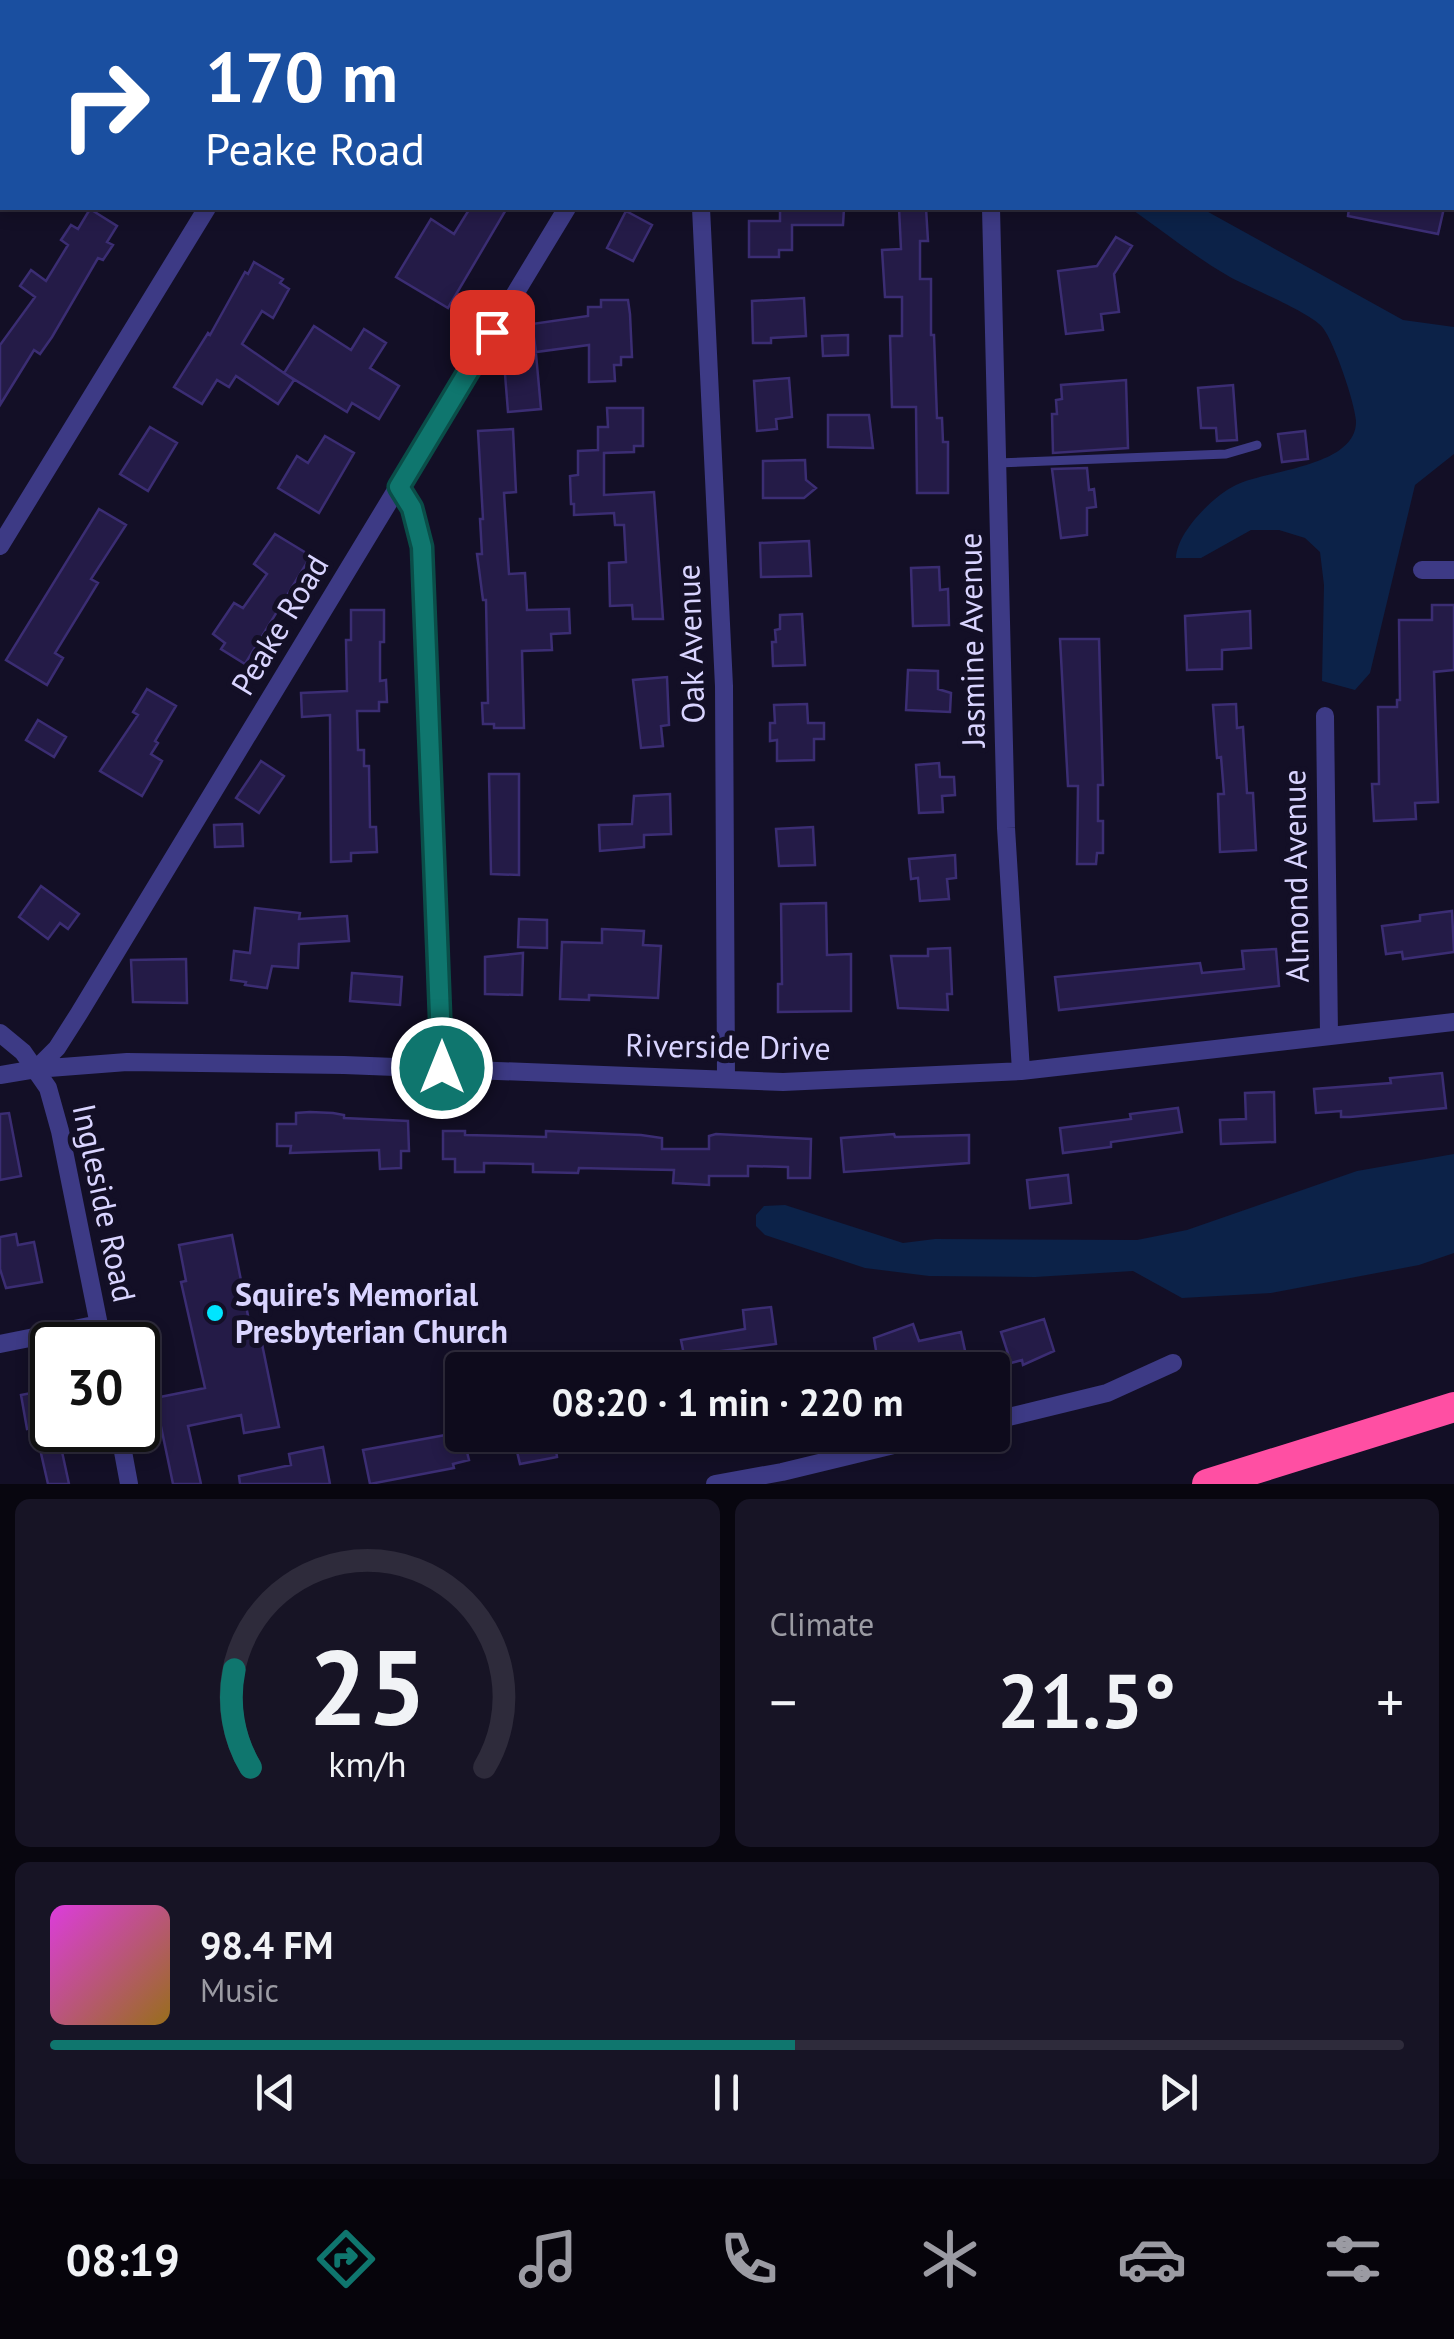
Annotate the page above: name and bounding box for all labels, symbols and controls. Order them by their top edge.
text: 170 m [205,31,398,121]
icon: right [40,40,170,170]
text: Peake Road [205,119,425,177]
pin [450,290,535,375]
icon: arrive [465,305,520,360]
street label: Jasmine Avenue [948,532,994,750]
street label: Peake Road [221,547,337,702]
street label: Oak Avenue [666,564,714,725]
street label: Almond Avenue [1272,769,1318,983]
position arrow [390,1016,494,1120]
street label: Riverside Drive [625,1023,831,1069]
street label: Ingleside Road [63,1100,146,1306]
place label: Squire's Memorial Presbyterian Church [235,1273,508,1352]
marker: Squire's Memorial Presbyterian Church [204,1302,226,1324]
speed limit sign: 30 [30,1322,160,1452]
text: 08:20 · 1 min · 220 m [552,1377,903,1426]
text: Climate [770,1603,874,1645]
text: 25 [308,1619,426,1754]
text: 21.5° [997,1652,1176,1749]
text: − [770,1666,797,1737]
text: + [1376,1666,1404,1737]
text: km/h [328,1741,406,1787]
text: 98.4 FM [200,1920,333,1969]
text: Music [200,1969,279,2011]
icon: previous [248,2065,303,2120]
icon: pause [699,2065,754,2120]
icon: next [1151,2065,1206,2120]
icon: directions [311,2224,381,2294]
icon: music [513,2224,583,2294]
icon: phone [714,2224,784,2294]
icon: climate [915,2224,985,2294]
icon: car [1117,2224,1187,2294]
icon: filters [1318,2224,1388,2294]
text: 08:19 [66,2230,180,2288]

